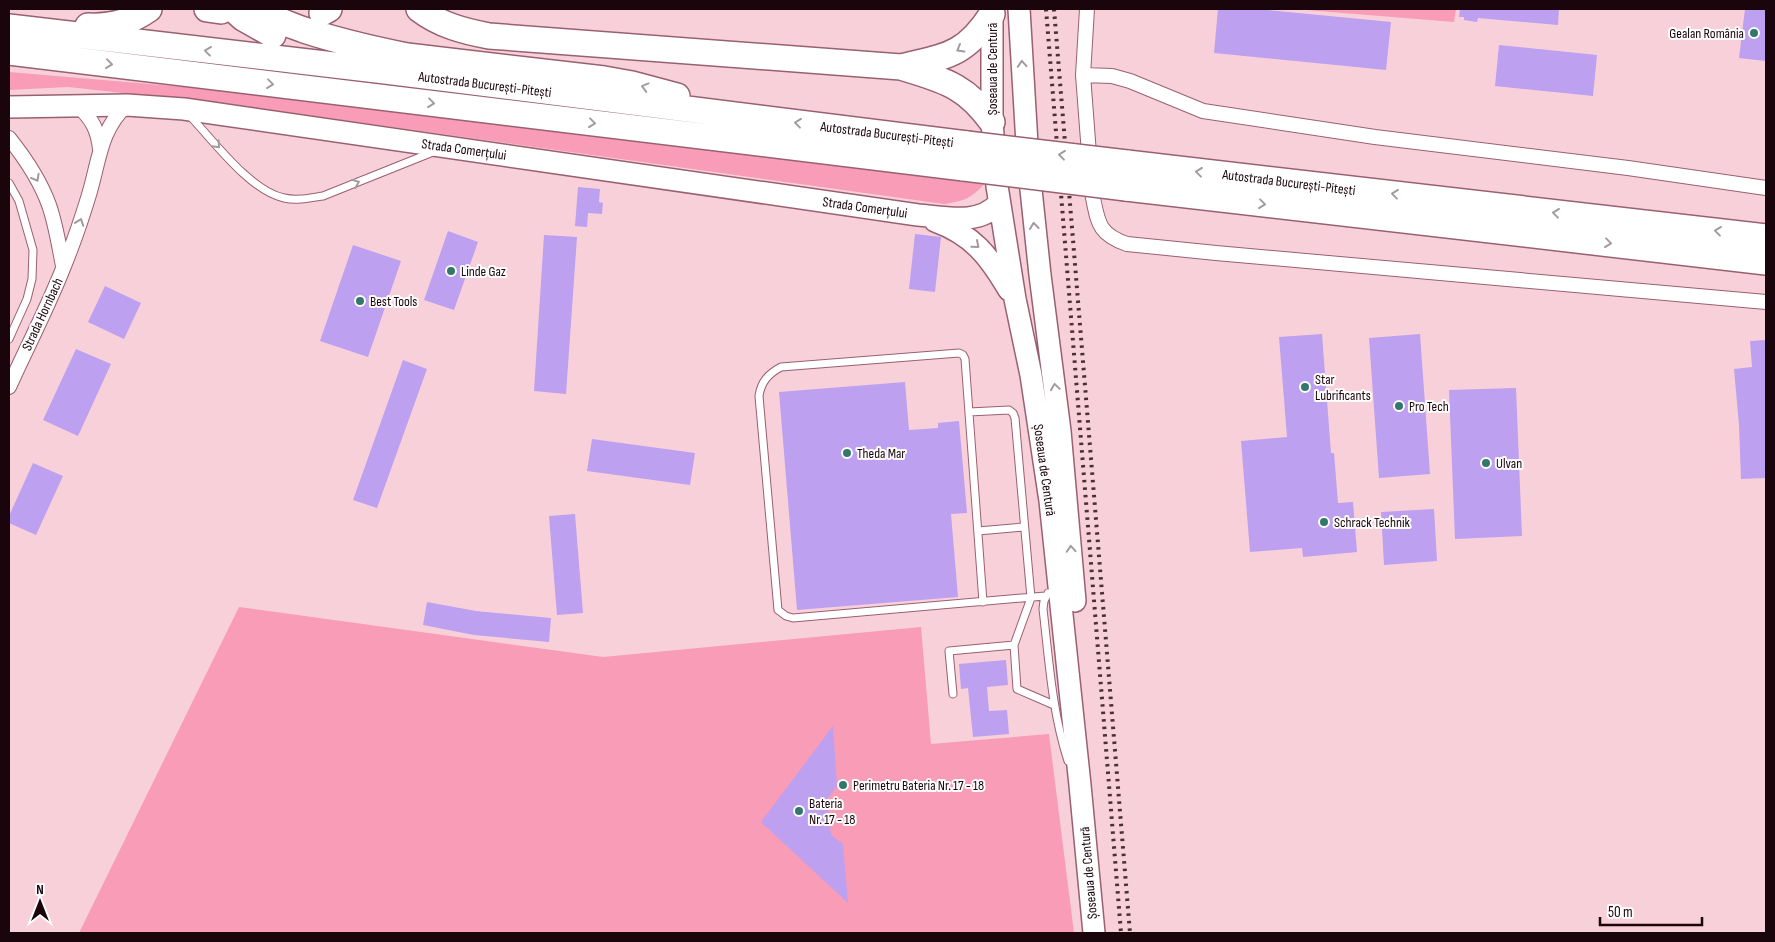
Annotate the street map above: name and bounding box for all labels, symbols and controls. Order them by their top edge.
street label: Șoseaua de Centură [984,23,1001,115]
place label: Gealan România [1669,25,1744,42]
marker: Gealan România [1748,27,1760,39]
one-way arrow [956,42,965,52]
one-way arrow [204,46,212,57]
one-way arrow [105,58,113,69]
one-way arrow [1016,60,1027,68]
street label: Autostrada București-Pitești [416,68,552,101]
one-way arrow [266,78,274,89]
one-way arrow [640,82,649,93]
one-way arrow [427,97,435,108]
one-way arrow [589,117,597,128]
one-way arrow [793,118,801,129]
street label: Autostrada București-Pitești [818,118,954,151]
street label: Strada Comerțului [420,135,507,164]
one-way arrow [211,139,220,148]
one-way arrow [1057,150,1065,161]
street label: Autostrada București-Pitești [1220,166,1356,199]
one-way arrow [1194,167,1202,178]
one-way arrow [30,172,40,181]
one-way arrow [351,178,360,189]
one-way arrow [1391,189,1399,200]
street label: Strada Comerțului [821,193,908,222]
one-way arrow [1258,198,1266,209]
one-way arrow [1552,208,1560,219]
one-way arrow [74,219,84,227]
one-way arrow [1029,222,1040,230]
one-way arrow [1714,226,1722,237]
one-way arrow [1604,237,1612,248]
one-way arrow [970,239,979,247]
place label: Linde Gaz [461,263,506,280]
marker: Linde Gaz [445,265,457,277]
street label: Strada Hornbach [18,275,67,353]
place label: Best Tools [370,293,417,310]
marker: Best Tools [354,295,366,307]
place label: Star Lubrificants [1315,371,1371,404]
marker: Star Lubrificants [1299,381,1311,393]
one-way arrow [1050,383,1061,391]
place label: Pro Tech [1409,398,1449,415]
marker: Pro Tech [1393,400,1405,412]
street label: Șoseaua de Centură [1030,423,1059,517]
place label: Theda Mar [857,445,905,462]
marker: Theda Mar [841,447,853,459]
place label: Ulvan [1496,455,1522,472]
marker: Ulvan [1480,457,1492,469]
place label: Schrack Technik [1334,514,1411,531]
marker: Schrack Technik [1318,516,1330,528]
one-way arrow [1066,545,1077,553]
place label: Perimetru Bateria Nr. 17 - 18 [853,777,984,794]
marker: Perimetru Bateria Nr. 17 - 18 [837,779,849,791]
place label: Bateria Nr. 17 - 18 [809,795,855,828]
marker: Bateria Nr. 17 - 18 [793,805,805,817]
street label: Șoseaua de Centură [1076,826,1101,920]
north arrow [15,877,65,927]
text: N [36,881,44,898]
scale bar [1600,894,1702,926]
text: 50 m [1608,903,1633,922]

